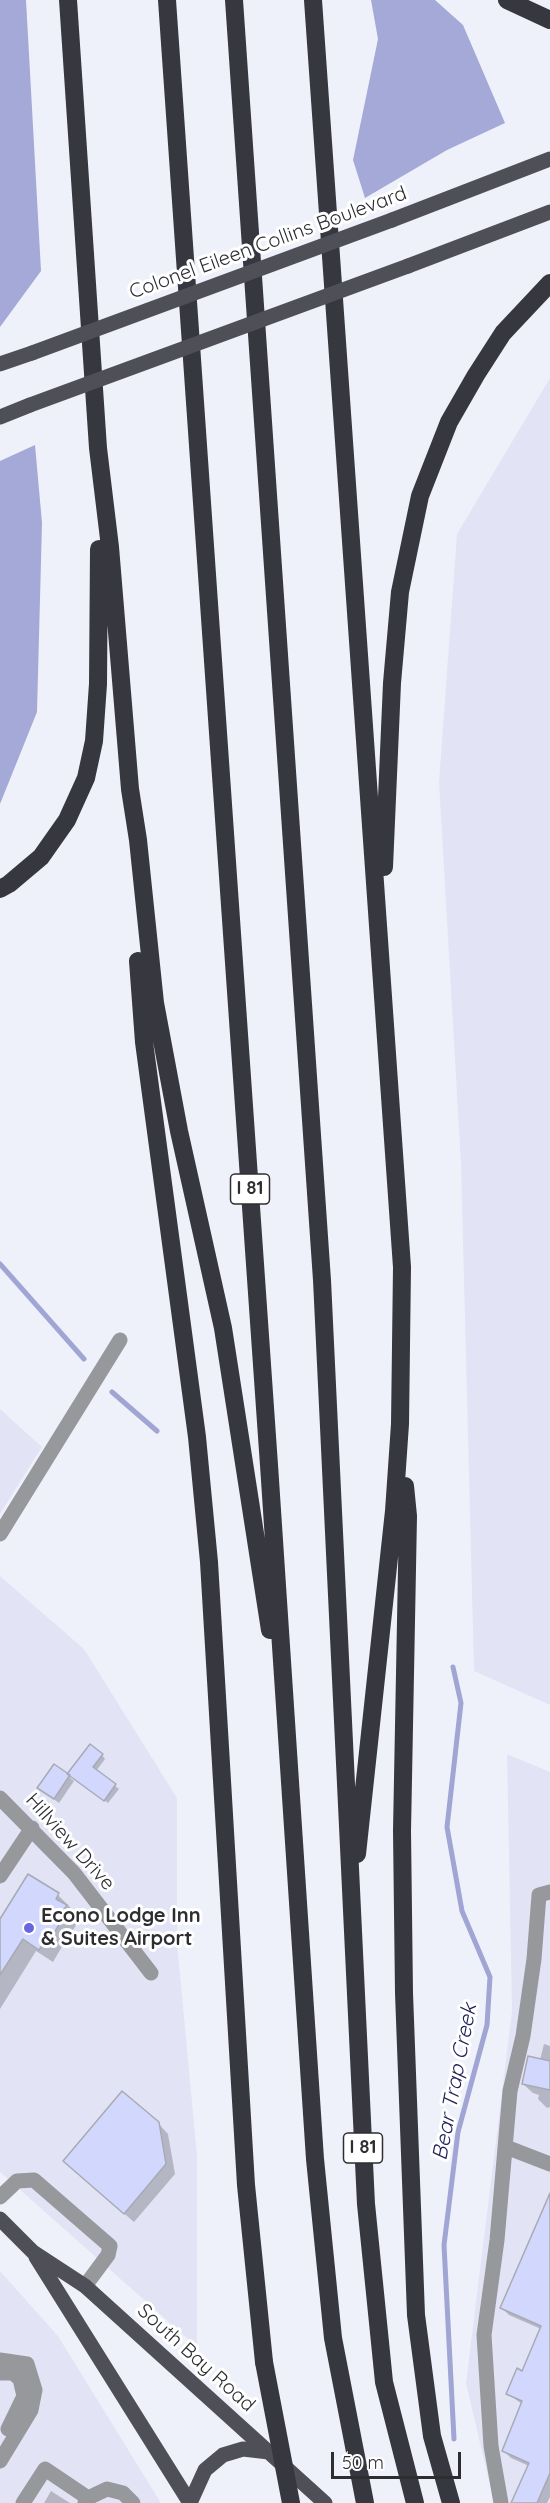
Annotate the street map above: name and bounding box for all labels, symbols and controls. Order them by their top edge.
street label: Colonel Eileen Collins Boulevard [126,182,410,304]
road number: I 81 [230,1174,270,1204]
street label: Hillview Drive [20,1789,120,1895]
place label: Econo Lodge Inn & Suites Airport [41,1904,201,1951]
marker: Econo Lodge Inn & Suites Airport [22,1921,36,1935]
water label: Bear Trap Creek [427,2002,483,2162]
road number: I 81 [344,2133,382,2163]
street label: South Bay Road [132,2299,260,2417]
scale bar [334,2440,464,2478]
text: 50 m [342,2451,384,2474]

